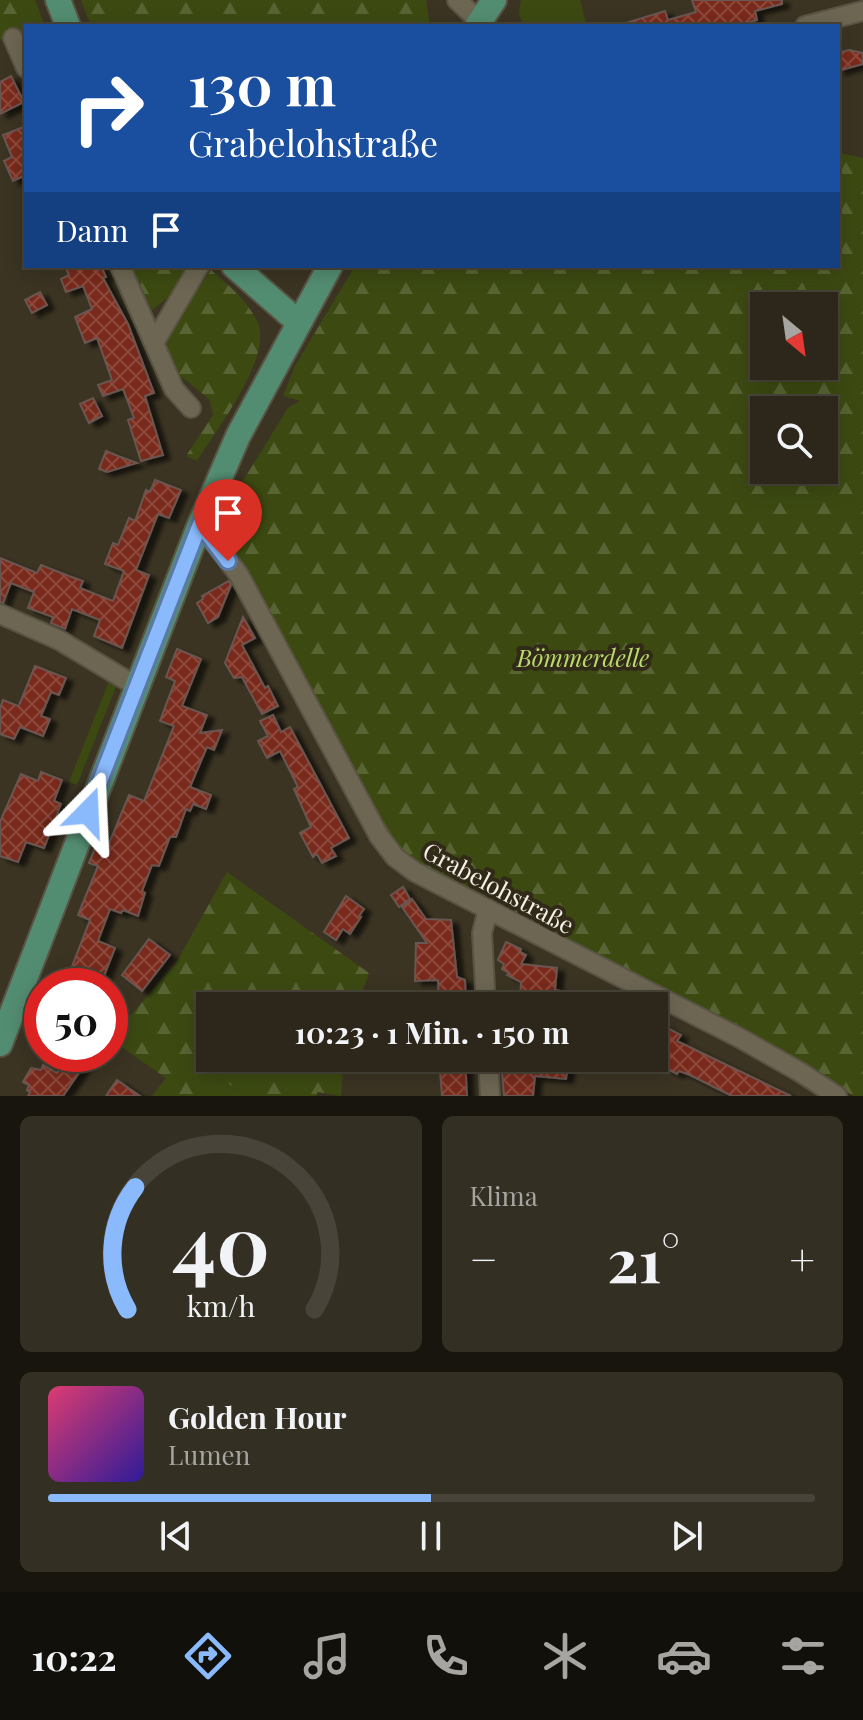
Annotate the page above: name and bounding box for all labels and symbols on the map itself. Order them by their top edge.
north arrow [750,292,838,380]
pin [194,479,262,561]
park label: Bömmerdelle [516,641,649,673]
position arrow [46,770,130,854]
street label: Grabelohstraße [418,834,580,940]
speed limit sign: 50 [24,968,128,1072]

